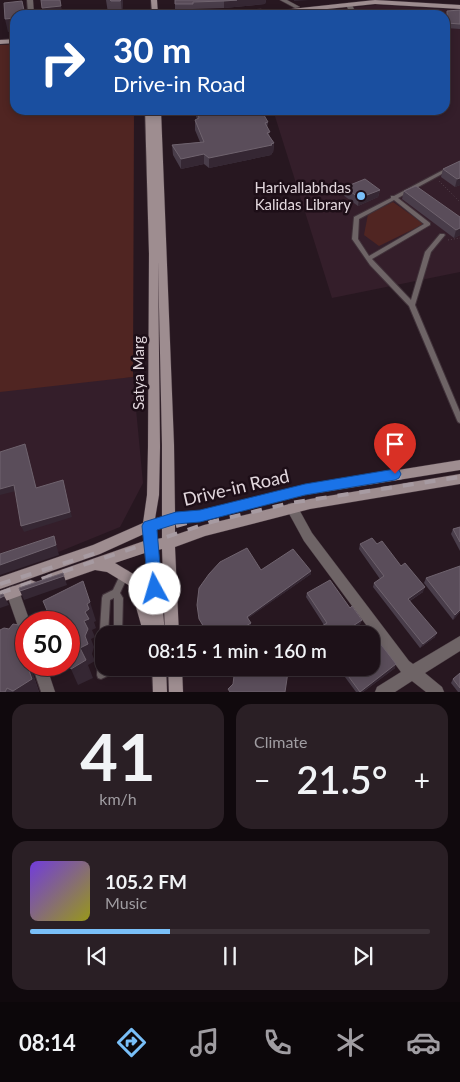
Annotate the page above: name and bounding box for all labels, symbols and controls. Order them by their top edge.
text: 30 m [113,28,191,70]
icon: right [30,30,95,95]
text: Drive-in Road [113,70,246,97]
place label: Harivallabhdas Kalidas Library [255,178,351,213]
marker: Harivallabhdas Kalidas Library [355,190,367,202]
street label: Satya Marg [129,336,147,410]
pin [374,423,416,474]
icon: arrive [381,430,409,458]
street label: Drive-in Road [181,464,291,510]
position arrow [128,562,180,614]
speed limit sign: 50 [15,611,80,676]
text: 08:15 · 1 min · 160 m [148,639,327,662]
text: 41 [80,717,156,795]
text: Climate [254,732,307,751]
text: 21.5° [297,756,387,802]
text: − [254,763,270,797]
text: + [414,763,430,797]
text: km/h [99,789,137,808]
text: 105.2 FM [105,870,187,893]
text: Music [105,893,147,912]
icon: previous [83,942,111,970]
icon: pause [216,942,244,970]
icon: next [349,942,377,970]
icon: directions [114,1025,149,1060]
icon: music [187,1025,222,1060]
icon: phone [260,1025,295,1060]
icon: climate [333,1025,368,1060]
icon: car [406,1025,441,1060]
text: 08:14 [19,1029,76,1056]

